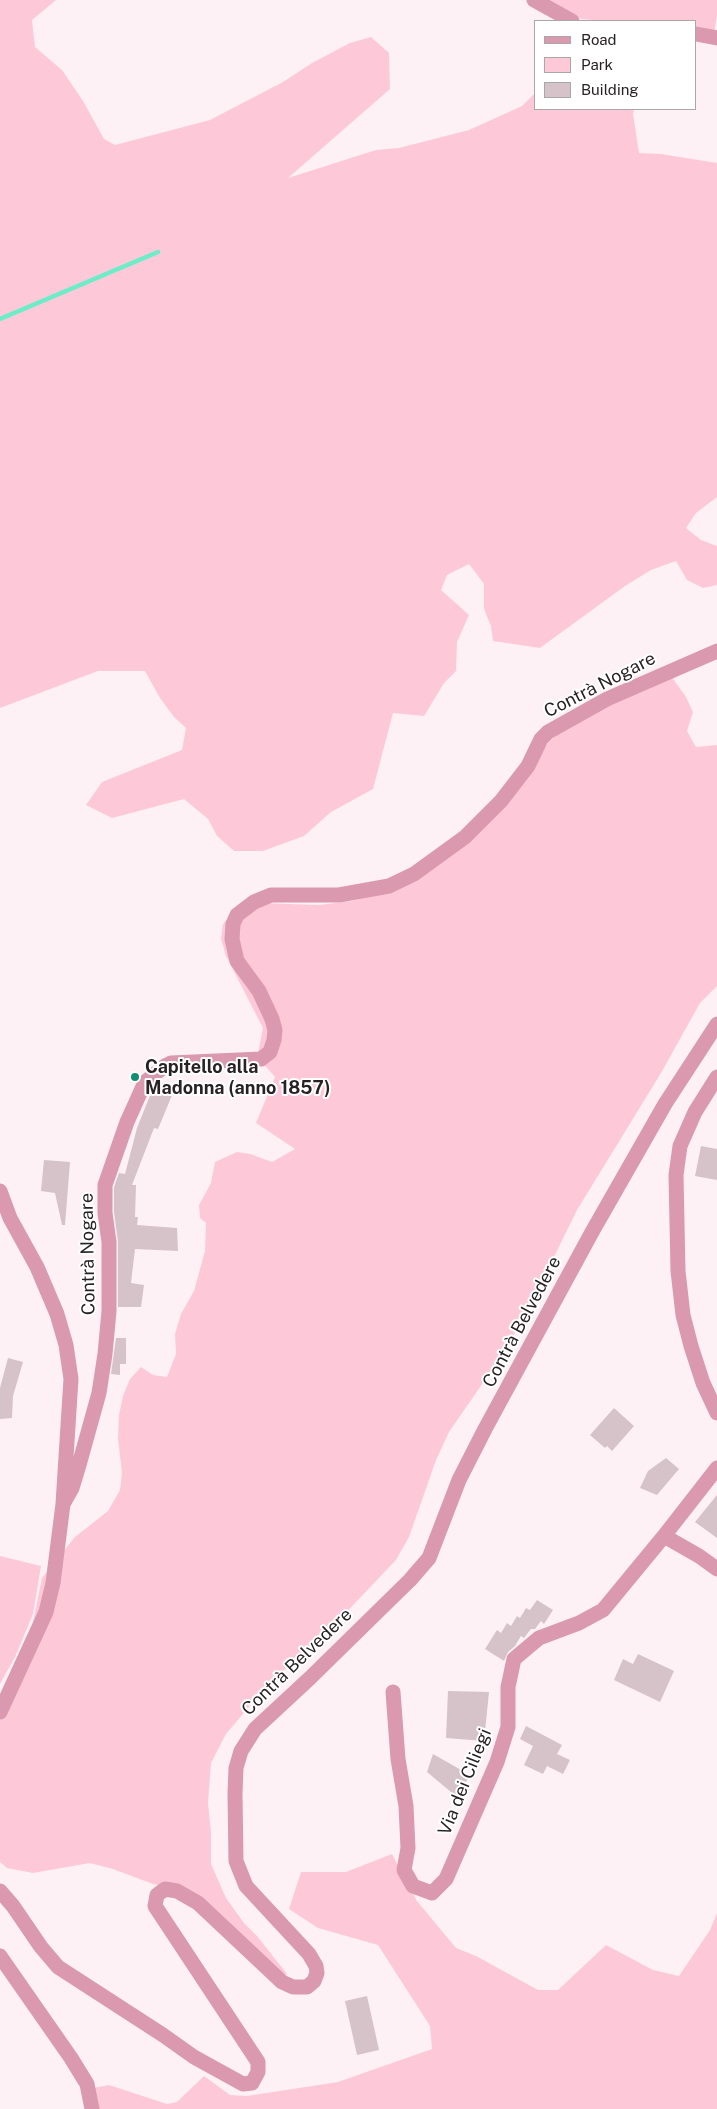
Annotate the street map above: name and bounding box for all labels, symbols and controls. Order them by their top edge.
legend [534,20,697,110]
text: Road [581,31,617,48]
text: Park [581,56,613,73]
text: Building [581,81,639,98]
street label: Contrà Nogare [541,648,659,722]
place label: Capitello alla Madonna (anno 1857) [145,1056,331,1098]
marker: Capitello alla Madonna (anno 1857) [129,1071,141,1083]
street label: Contrà Nogare [76,1193,100,1315]
street label: Contrà Belvedere [478,1253,566,1391]
street label: Contrà Belvedere [237,1604,357,1720]
street label: Via dei Ciliegi [434,1725,496,1839]

